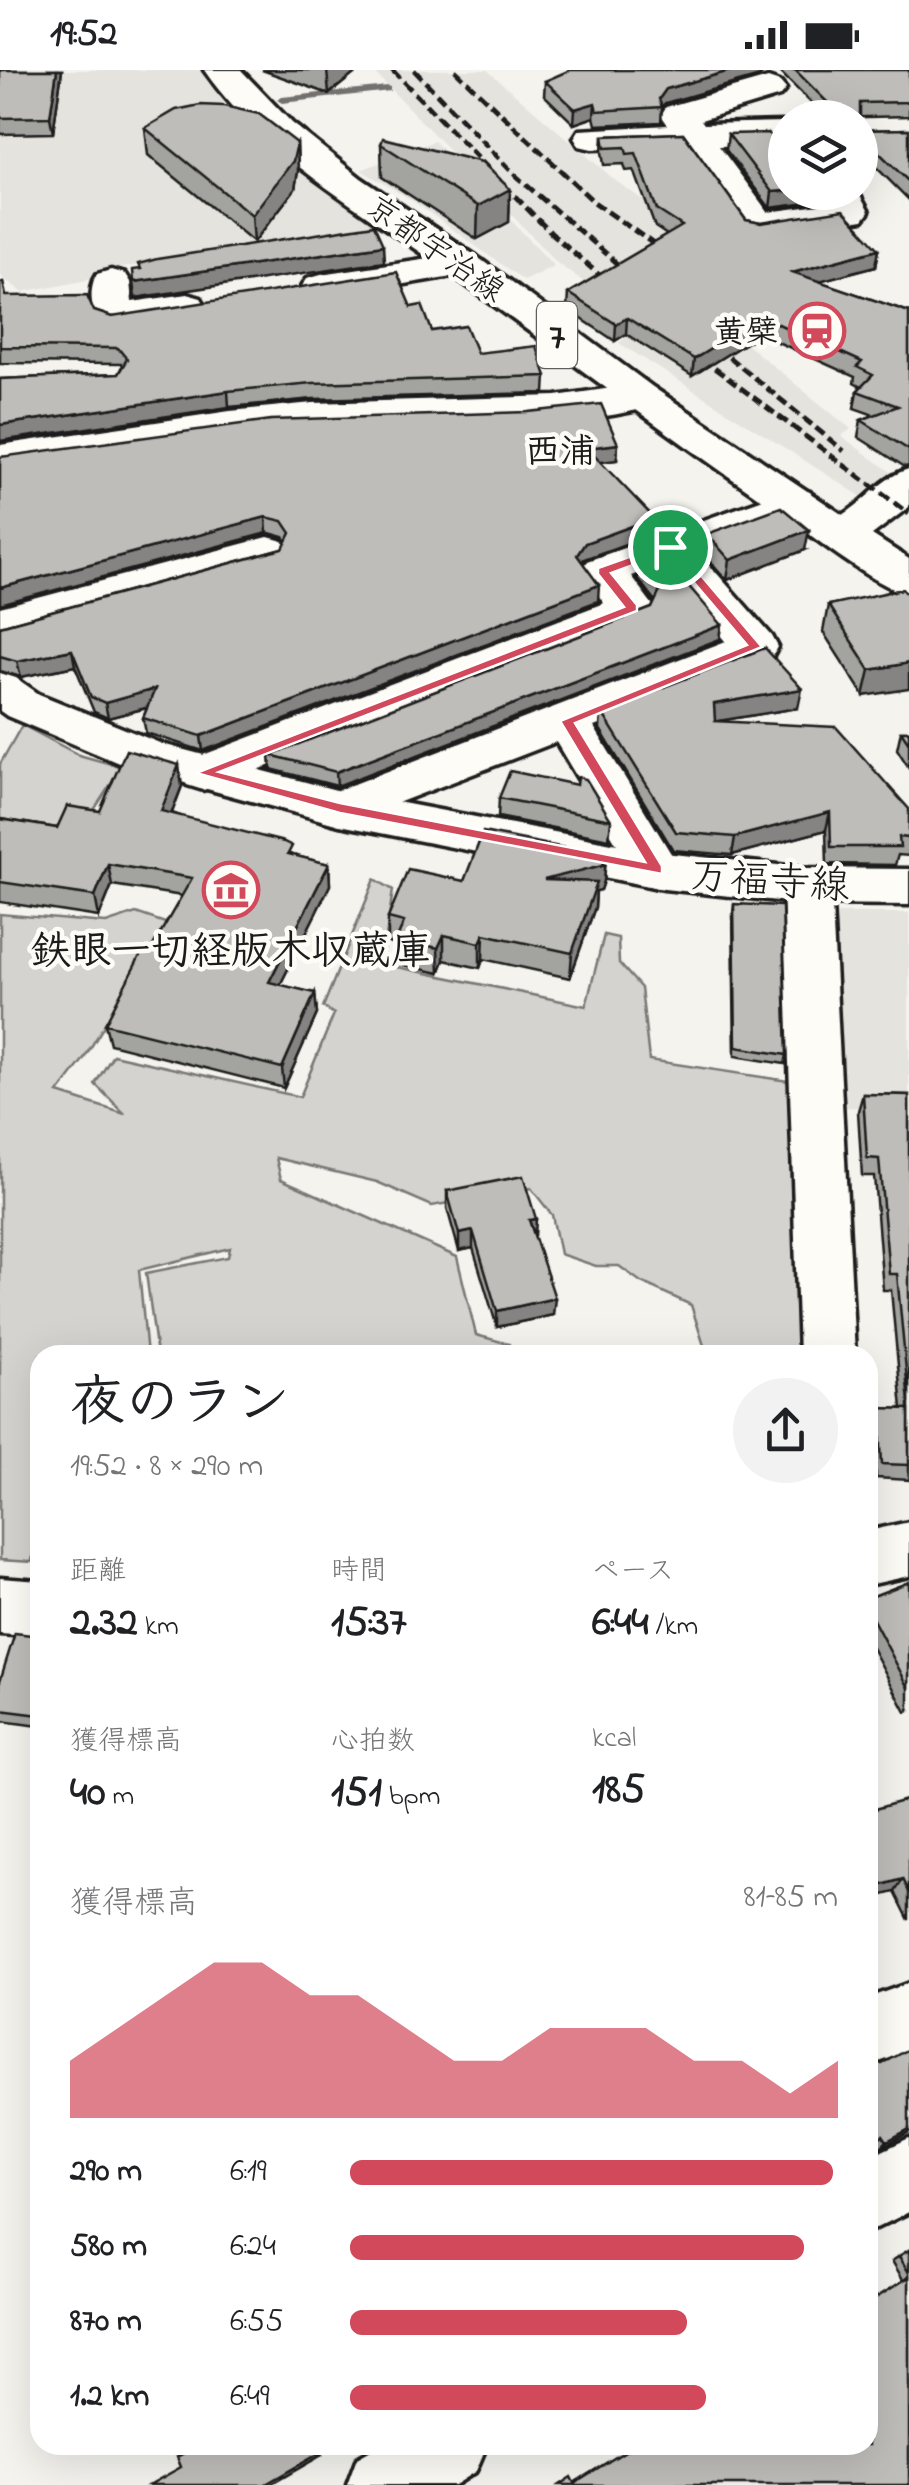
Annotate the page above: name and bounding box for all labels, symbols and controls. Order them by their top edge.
text: 19:52 [50,7,117,63]
map controls [768,100,878,210]
button: layers [768,100,878,210]
street label: 京都宇治線 [355,186,513,316]
station icon: 黄檗 [787,301,847,361]
road number: 7 [537,302,577,368]
place label: 黄檗 [714,311,778,358]
district label: 西浦 [525,428,595,479]
pin [628,505,713,590]
icon: arrive [643,520,698,575]
street label: 万福寺線 [688,848,852,918]
museum icon: 鉄眼一切経版木収蔵庫 [201,860,261,920]
place label: 鉄眼一切経版木収蔵庫 [31,924,431,983]
text: 夜のラン [70,1366,290,1446]
button: share [733,1378,838,1483]
text: 19:52 · 8 × 290 m [70,1444,263,1491]
text: 距離 [70,1552,126,1593]
text: 時間 [331,1552,387,1593]
text: ペース [592,1552,674,1593]
text: 2.32 [70,1593,138,1654]
text: 15:37 [331,1593,407,1654]
text: 6:44 [592,1593,649,1654]
text: km [138,1607,179,1648]
text: /km [649,1607,698,1648]
text: kcal [592,1719,637,1760]
text: 獲得標高 [70,1722,182,1763]
text: 心拍数 [331,1722,415,1763]
text: 185 [592,1760,645,1821]
text: 40 [70,1763,105,1824]
text: 151 [331,1763,382,1824]
text: m [105,1777,134,1818]
text: bpm [382,1777,441,1818]
text: 81–85 m [743,1875,838,1922]
text: 獲得標高 [70,1881,198,1928]
text: 290 m [70,2149,142,2196]
text: 6:19 [230,2149,267,2196]
text: 580 m [70,2224,147,2271]
text: 6:24 [230,2224,276,2271]
text: 870 m [70,2299,142,2346]
text: 6:55 [230,2299,283,2346]
text: 1.2 km [70,2374,149,2421]
text: 6:49 [230,2374,270,2421]

